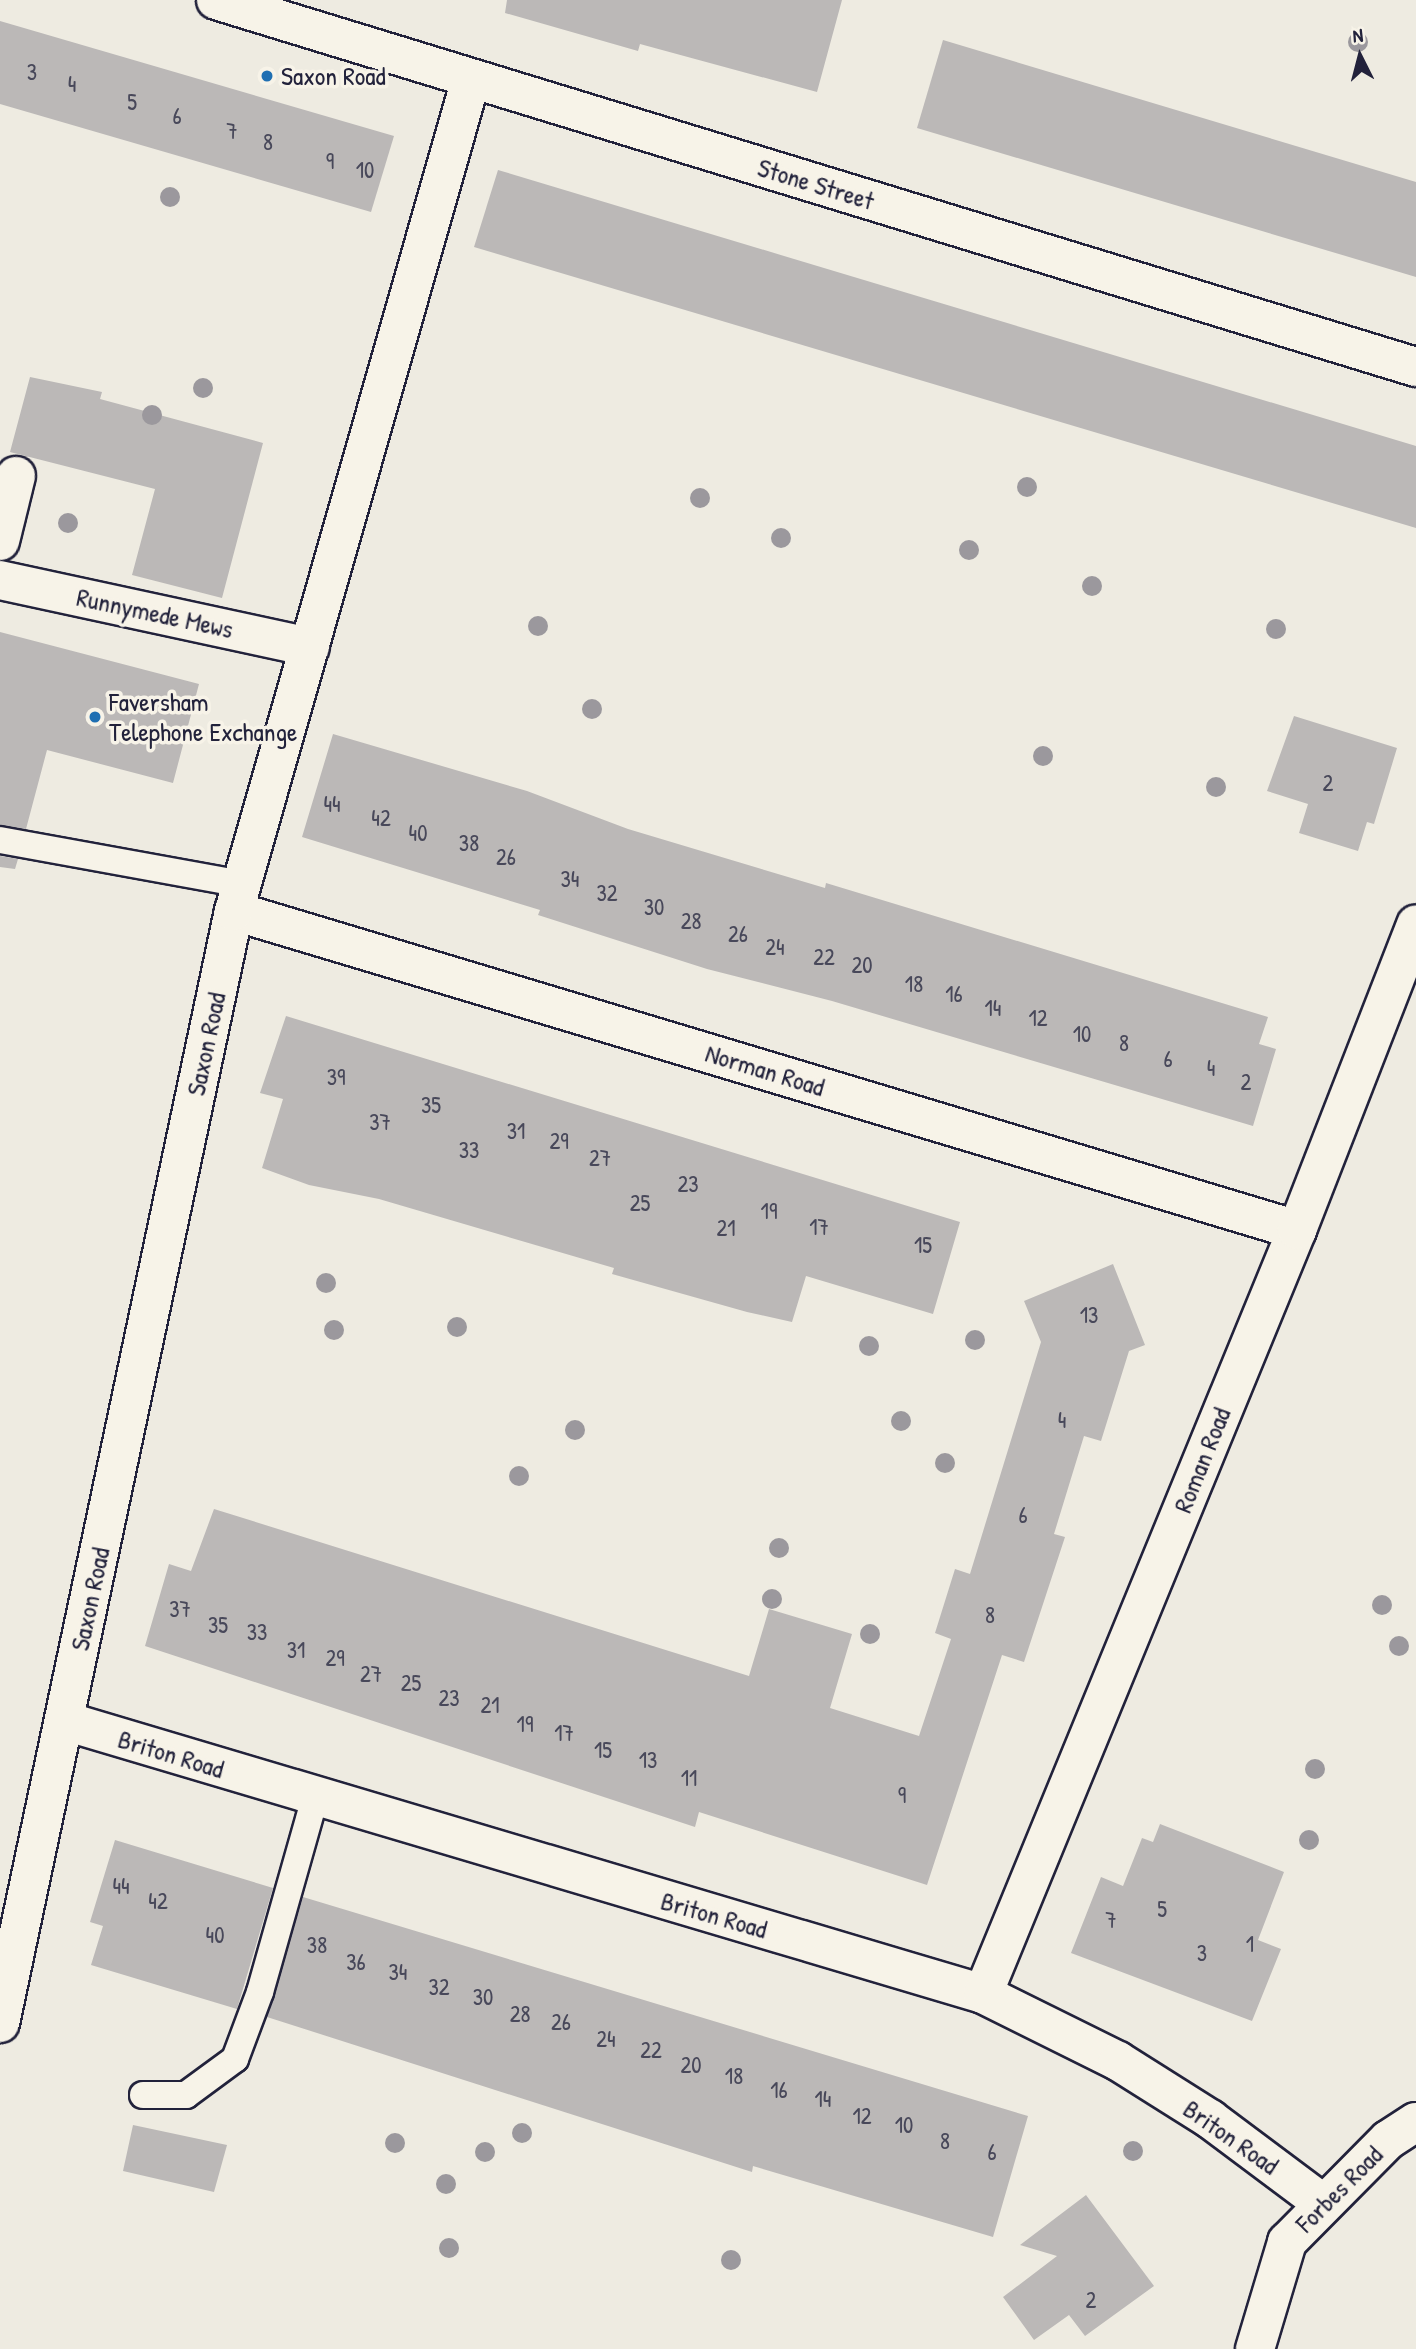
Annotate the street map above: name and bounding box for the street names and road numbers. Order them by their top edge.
street label: Stone Street [754,152,878,216]
street label: Runnymede Mews [74,581,236,645]
street label: Saxon Road [180,990,232,1098]
street label: Norman Road [702,1037,828,1103]
street label: Roman Road [1167,1403,1237,1517]
street label: Saxon Road [64,1545,116,1653]
street label: Briton Road [114,1723,228,1785]
street label: Briton Road [657,1885,771,1945]
street label: Briton Road [1177,2093,1285,2181]
street label: Forbes Road [1289,2139,1389,2239]

